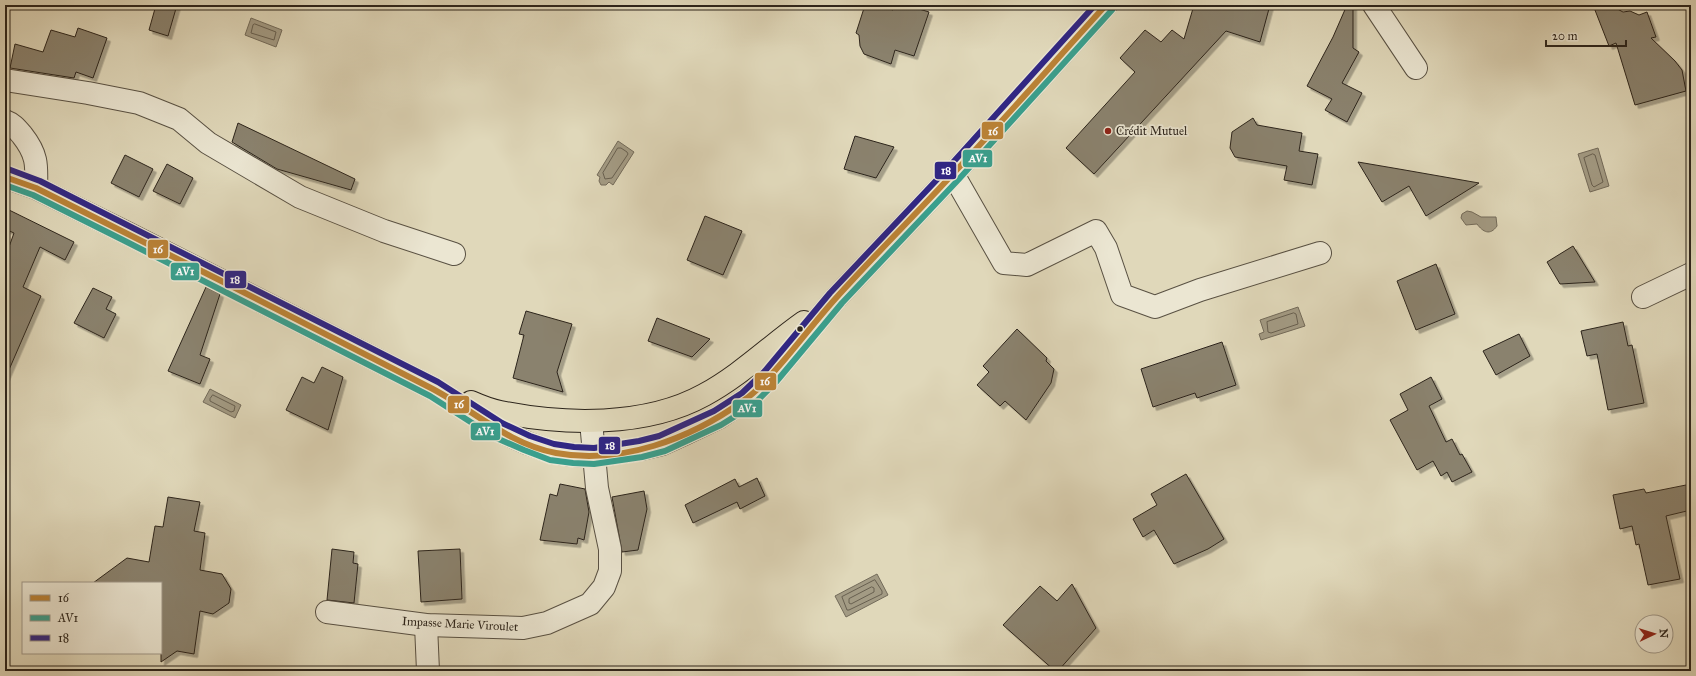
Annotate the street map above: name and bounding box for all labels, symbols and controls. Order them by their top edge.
scale bar [1546,22,1626,48]
text: 20 m [1552,29,1578,43]
line badge: 16 [981,121,1004,140]
place label: Crédit Mutuel [1116,124,1188,138]
text: 16 [988,125,999,138]
marker: Crédit Mutuel [1103,126,1113,136]
line badge: AV1 [962,149,993,168]
text: AV1 [968,152,988,165]
line badge: 18 [934,161,957,180]
text: 18 [941,164,951,177]
line badge: 16 [147,239,169,259]
text: 16 [153,243,164,256]
line badge: AV1 [170,262,200,281]
text: AV1 [175,265,195,278]
line badge: 18 [224,270,247,289]
text: 18 [230,273,240,286]
unlabelled marker [795,324,805,334]
line badge: 16 [754,372,777,391]
text: 16 [760,375,771,388]
line badge: 16 [447,395,470,414]
text: 16 [454,398,465,411]
line badge: AV1 [732,399,763,418]
text: AV1 [737,402,757,415]
line badge: AV1 [470,422,501,441]
text: AV1 [475,425,495,438]
line badge: 18 [598,436,621,455]
text: 18 [605,439,615,452]
legend [22,582,162,654]
text: 16 [58,591,70,605]
text: AV1 [57,611,79,625]
street label: Impasse Marie Viroulet [401,614,519,634]
north arrow [1634,614,1674,654]
text: N [1657,628,1670,639]
text: 18 [58,631,69,645]

